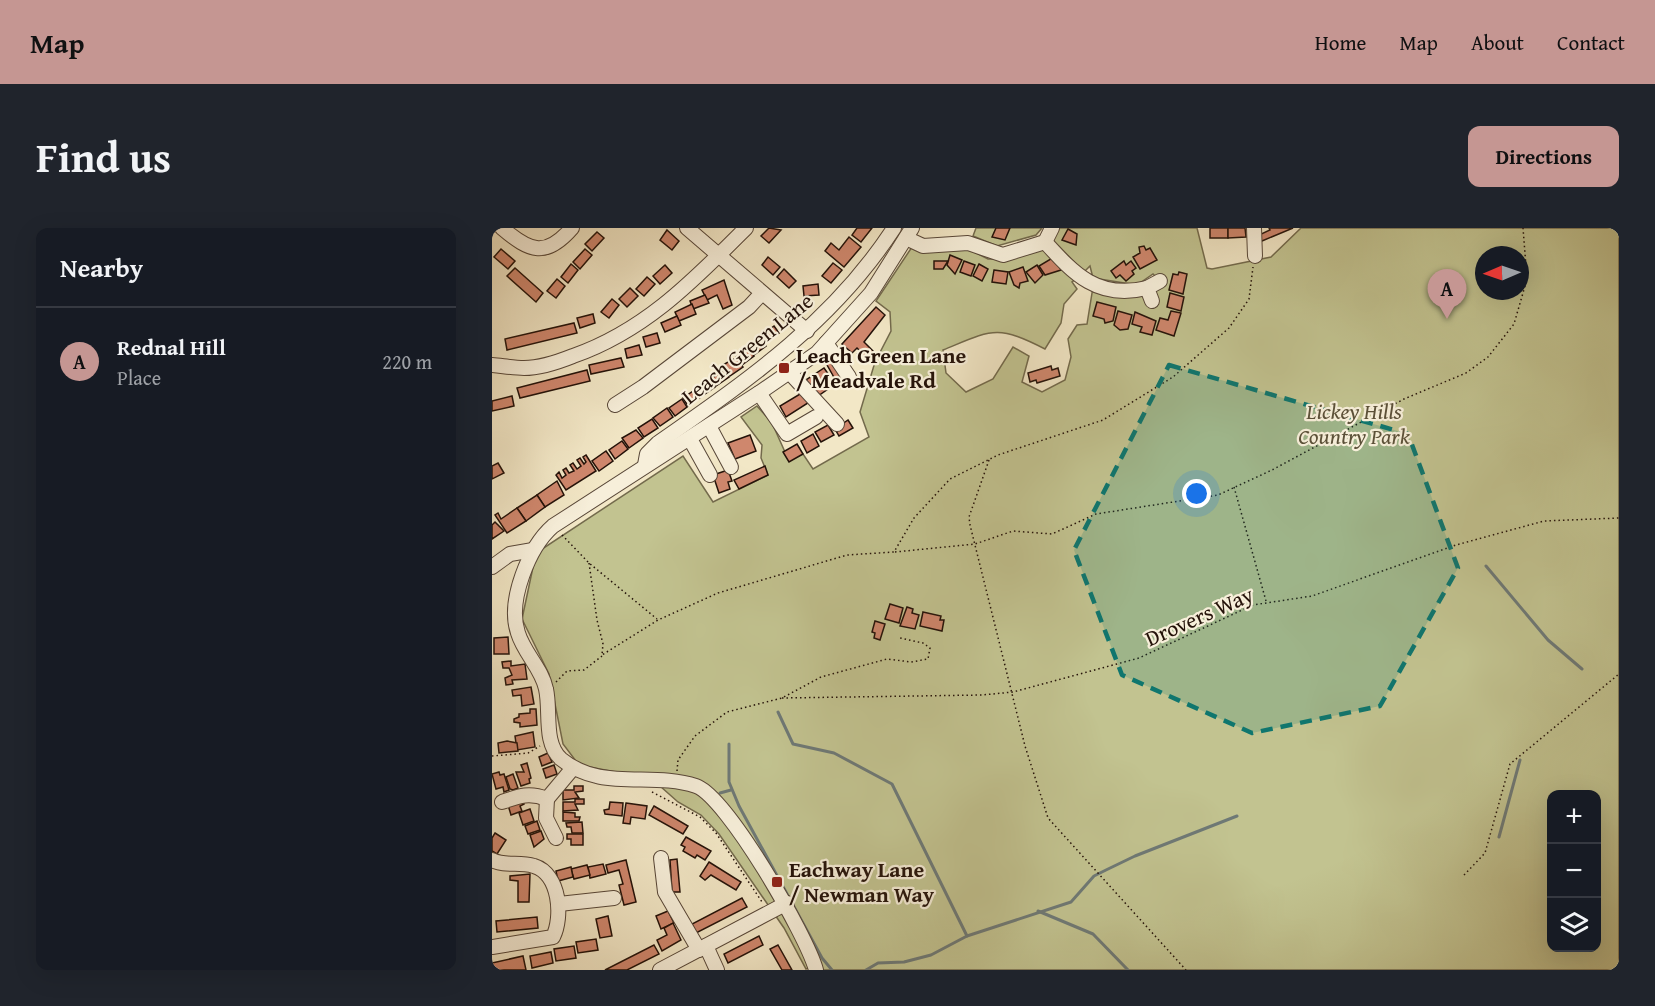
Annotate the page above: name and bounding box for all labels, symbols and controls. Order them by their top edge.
text: Map [30,22,84,63]
text: Home [1315,27,1366,58]
text: Map [1399,27,1438,58]
text: About [1471,27,1524,58]
text: Contact [1557,27,1625,58]
text: Find us [36,126,171,187]
button: Directions [1468,126,1619,187]
north arrow [1475,246,1529,300]
text: Nearby [60,248,143,287]
pin: A [1428,270,1466,319]
street label: Leach Green Lane [674,285,820,411]
text: Rednal Hill [117,331,226,363]
place label: Leach Green Lane / Meadvale Rd [796,339,967,396]
text: A [73,347,86,376]
text: 220 m [382,347,432,376]
marker: Leach Green Lane / Meadvale Rd [777,361,791,375]
text: Place [117,363,161,392]
park label: Lickey Hills Country Park [1298,395,1411,452]
your location [1182,479,1211,508]
street label: Drovers Way [1140,578,1258,654]
map controls [1547,790,1601,952]
button: + [1547,790,1601,844]
button: − [1547,844,1601,898]
place label: Eachway Lane / Newman Way [789,853,935,910]
marker: Eachway Lane / Newman Way [770,875,784,889]
button: layers [1547,898,1601,952]

